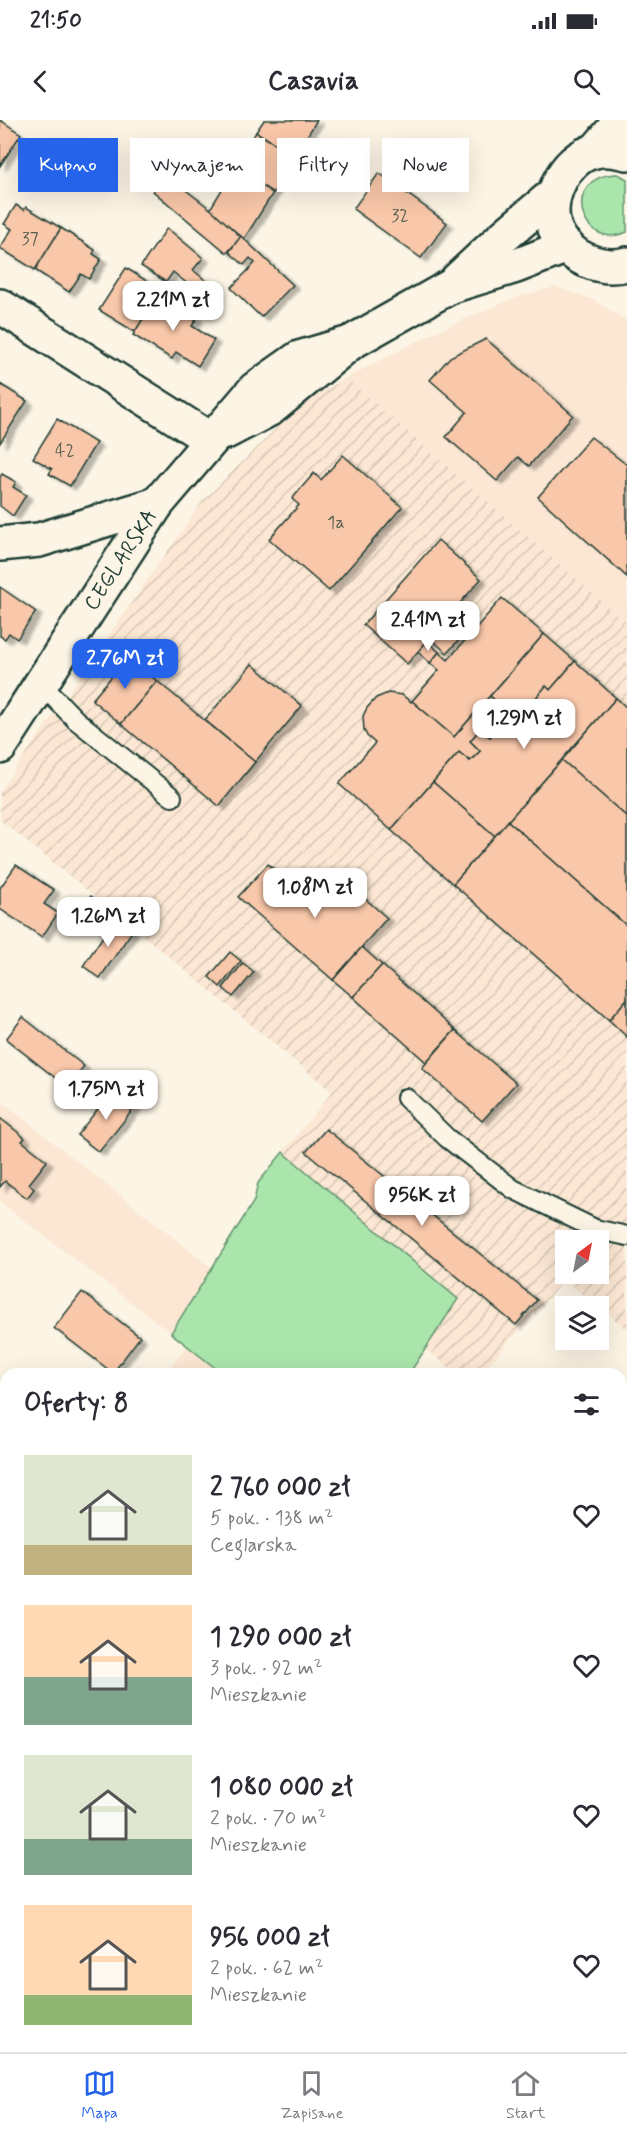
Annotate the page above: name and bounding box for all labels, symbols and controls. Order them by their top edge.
text: 21:50 [30,7,82,35]
text: Casavia [268,64,359,99]
icon: back [24,65,57,98]
icon: search [570,65,603,98]
chip: Kupno [18,138,118,192]
chip: Wynajem [130,138,265,192]
chip: Filtry [277,138,370,192]
chip: Nowe [382,138,469,192]
house number: 32 [391,204,409,228]
house number: 37 [21,227,39,251]
pin: 2.21M zł [111,281,235,332]
text: 2.21M zł [137,287,209,314]
house number: 42 [55,439,75,463]
street label: CEGLARSKA [78,504,164,616]
house number: 1a [327,511,345,535]
pin: 2.41M zł [366,601,490,652]
text: 2.41M zł [391,607,465,634]
pin: 2.76M zł [63,639,187,690]
text: 2.76M zł [86,645,164,672]
pin: 1.29M zł [462,699,586,750]
text: 1.29M zł [486,705,562,732]
pin: 1.08M zł [253,868,377,919]
text: 1.08M zł [277,874,353,901]
pin: 1.26M zł [46,897,170,948]
text: 1.26M zł [71,903,145,930]
pin: 1.75M zł [44,1070,168,1121]
text: 1.75M zł [68,1076,144,1103]
pin: 956K zł [367,1176,477,1227]
text: 956K zł [389,1182,456,1209]
north arrow [555,1230,609,1284]
map controls [555,1230,609,1350]
button: layers [555,1296,609,1350]
text: Oferty: 8 [24,1387,128,1421]
icon: filters [570,1388,603,1421]
text: 2 760 000 zł [210,1471,350,1505]
icon: home [72,1479,144,1551]
icon: heart [570,1499,603,1532]
text: 5 pok. · 138 m² [210,1505,333,1532]
text: Ceglarska [210,1532,297,1559]
text: 1 290 000 zł [210,1621,351,1655]
icon: home [72,1629,144,1701]
icon: heart [570,1649,603,1682]
text: 3 pok. · 92 m² [210,1655,322,1682]
text: Mieszkanie [210,1682,307,1709]
text: 1 080 000 zł [210,1771,353,1805]
icon: home [72,1779,144,1851]
icon: heart [570,1799,603,1832]
text: 2 pok. · 70 m² [210,1805,326,1832]
text: Mieszkanie [210,1832,307,1859]
text: 956 000 zł [210,1921,330,1955]
icon: home [72,1929,144,2001]
icon: heart [570,1949,603,1982]
text: 2 pok. · 62 m² [210,1955,324,1982]
text: Mieszkanie [210,1982,307,2009]
tab: Mapa [81,2067,118,2124]
tab: Zapisane [281,2067,343,2124]
tab: Start [506,2067,546,2124]

